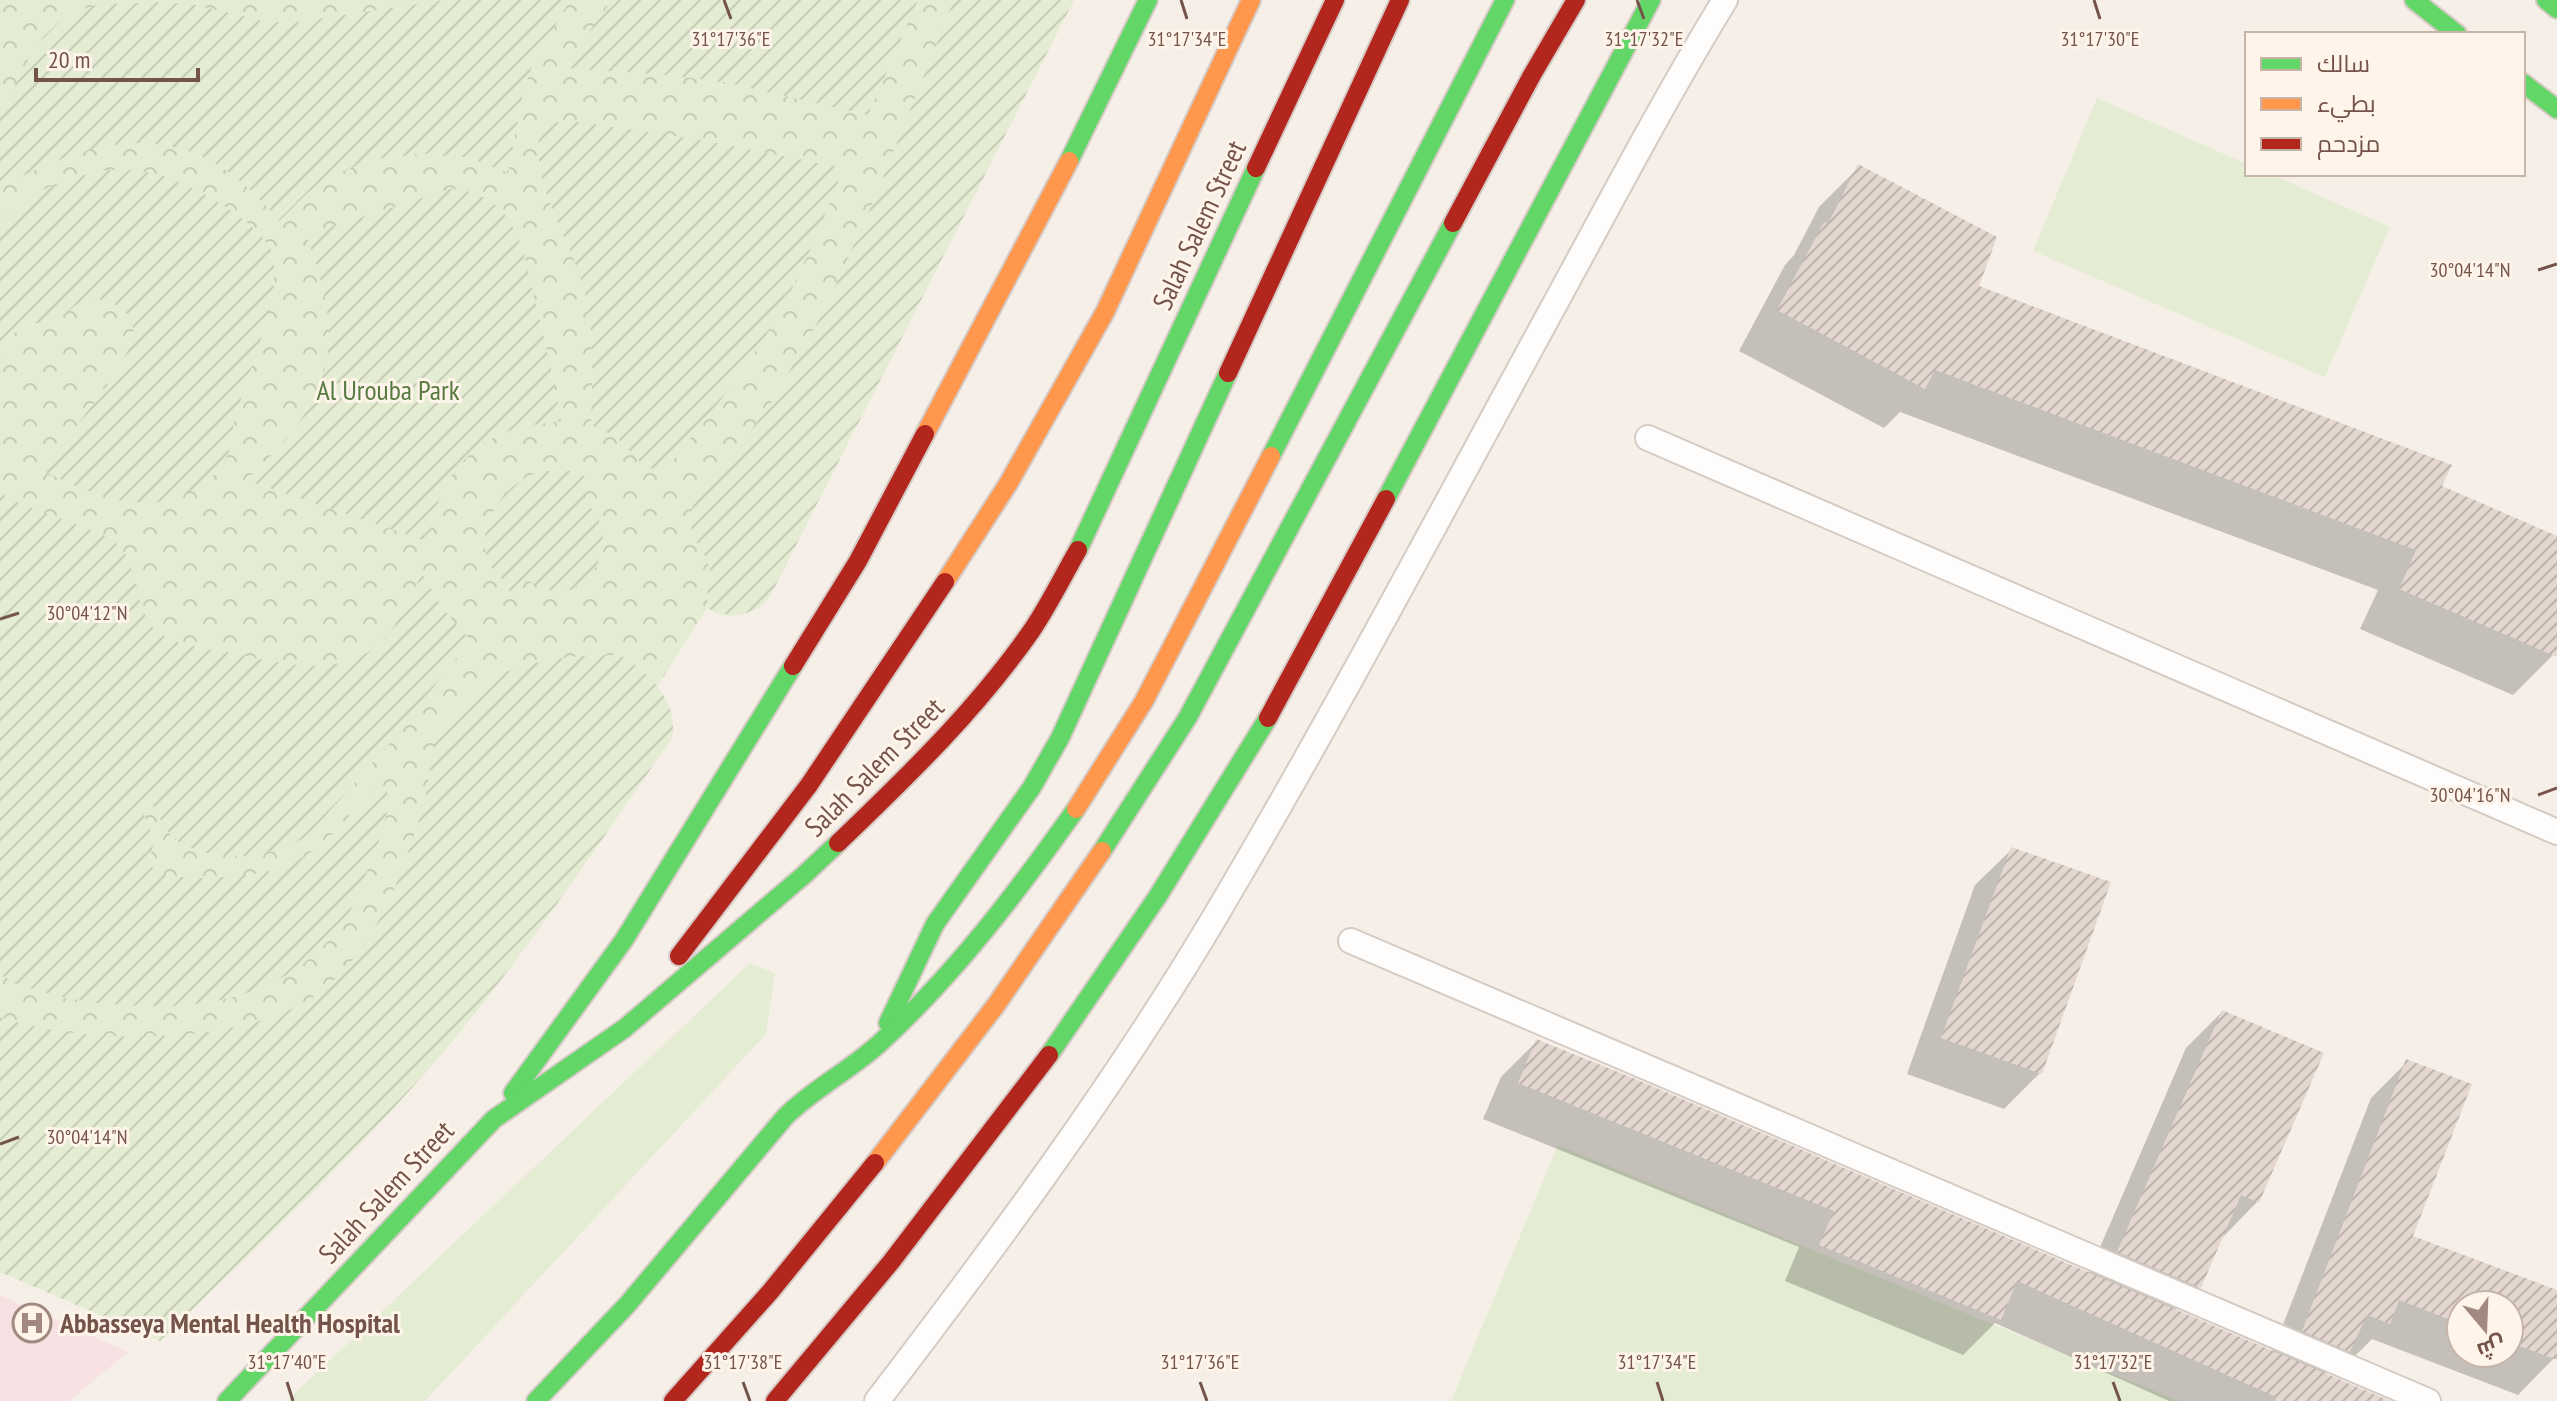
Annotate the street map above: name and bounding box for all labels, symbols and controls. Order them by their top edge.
text: 31°17'36"E [692,26,770,52]
text: 31°17'34"E [1148,26,1226,52]
text: 31°17'32"E [1605,26,1683,52]
text: 31°17'30"E [2061,26,2139,52]
scale bar [36,32,198,82]
legend [2245,32,2525,176]
text: 20 m [48,44,90,75]
text: سالك [2317,48,2370,79]
text: بطيء [2317,88,2376,123]
text: مزدحم [2317,128,2380,160]
street label: Salah Salem Street [1143,134,1254,315]
text: 30°04'14"N [2430,257,2510,283]
park label: Al Urouba Park [316,371,460,408]
text: 30°04'12"N [47,600,127,626]
street label: Salah Salem Street [796,689,951,844]
text: 30°04'16"N [2430,782,2510,808]
street label: Salah Salem Street [310,1112,462,1271]
text: 30°04'14"N [47,1124,127,1150]
north arrow [2445,1289,2525,1369]
hospital icon: Abbasseya Mental Health Hospital [11,1302,53,1344]
place label: Abbasseya Mental Health Hospital [59,1304,400,1341]
text: ش [2474,1330,2509,1366]
text: 31°17'40"E [248,1349,326,1375]
text: 31°17'38"E [704,1349,782,1375]
text: 31°17'36"E [1161,1349,1239,1375]
text: 31°17'34"E [1618,1349,1696,1375]
text: 31°17'32"E [2074,1349,2152,1375]

